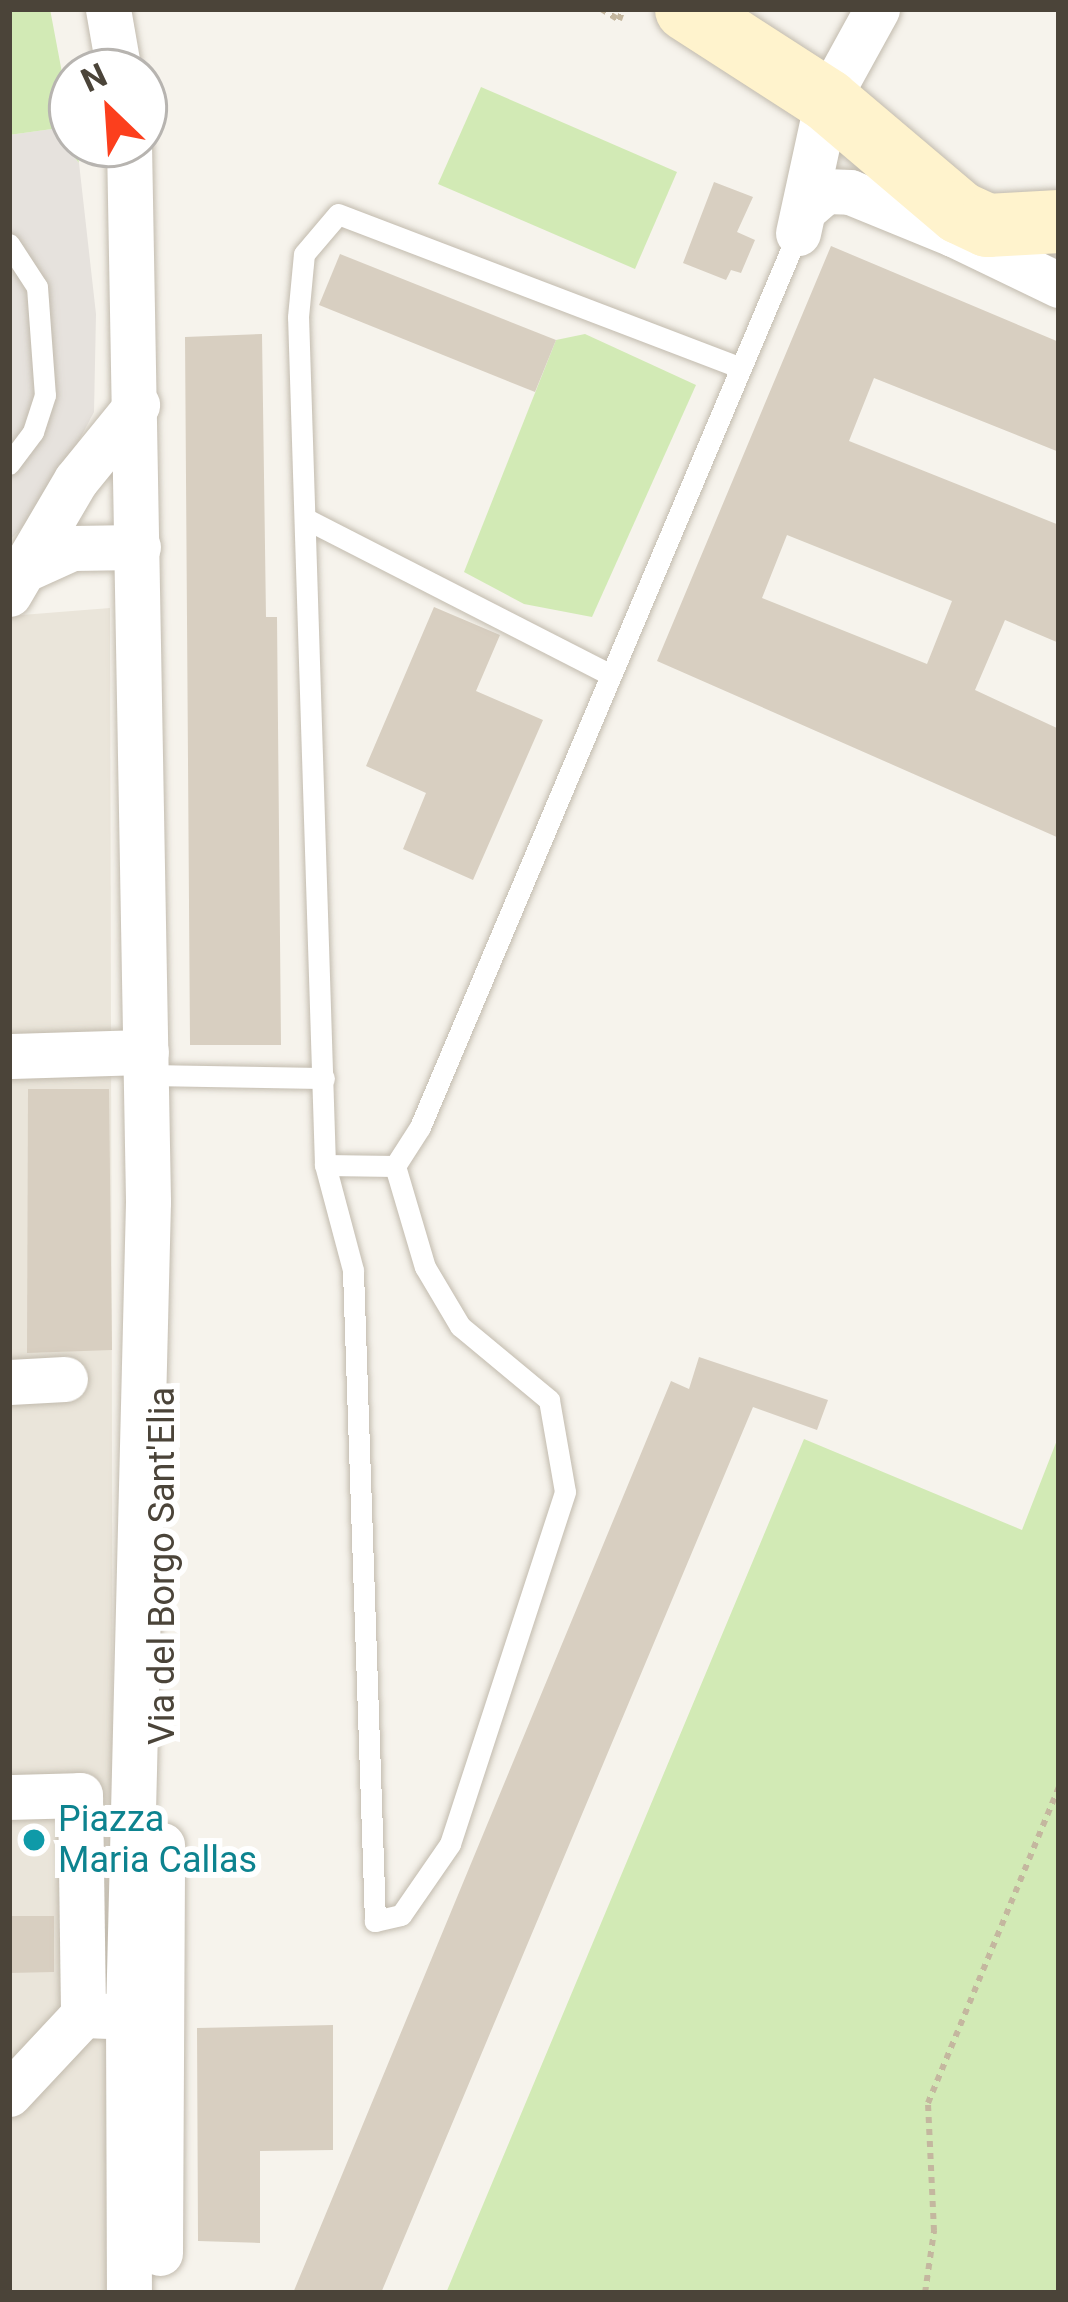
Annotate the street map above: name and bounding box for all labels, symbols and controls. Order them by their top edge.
north arrow [48,48,168,168]
text: N [75,55,113,100]
street label: Via del Borgo Sant'Elia [141,1387,185,1745]
place label: Piazza Maria Callas [58,1797,257,1882]
marker: Piazza Maria Callas [21,1827,47,1853]

